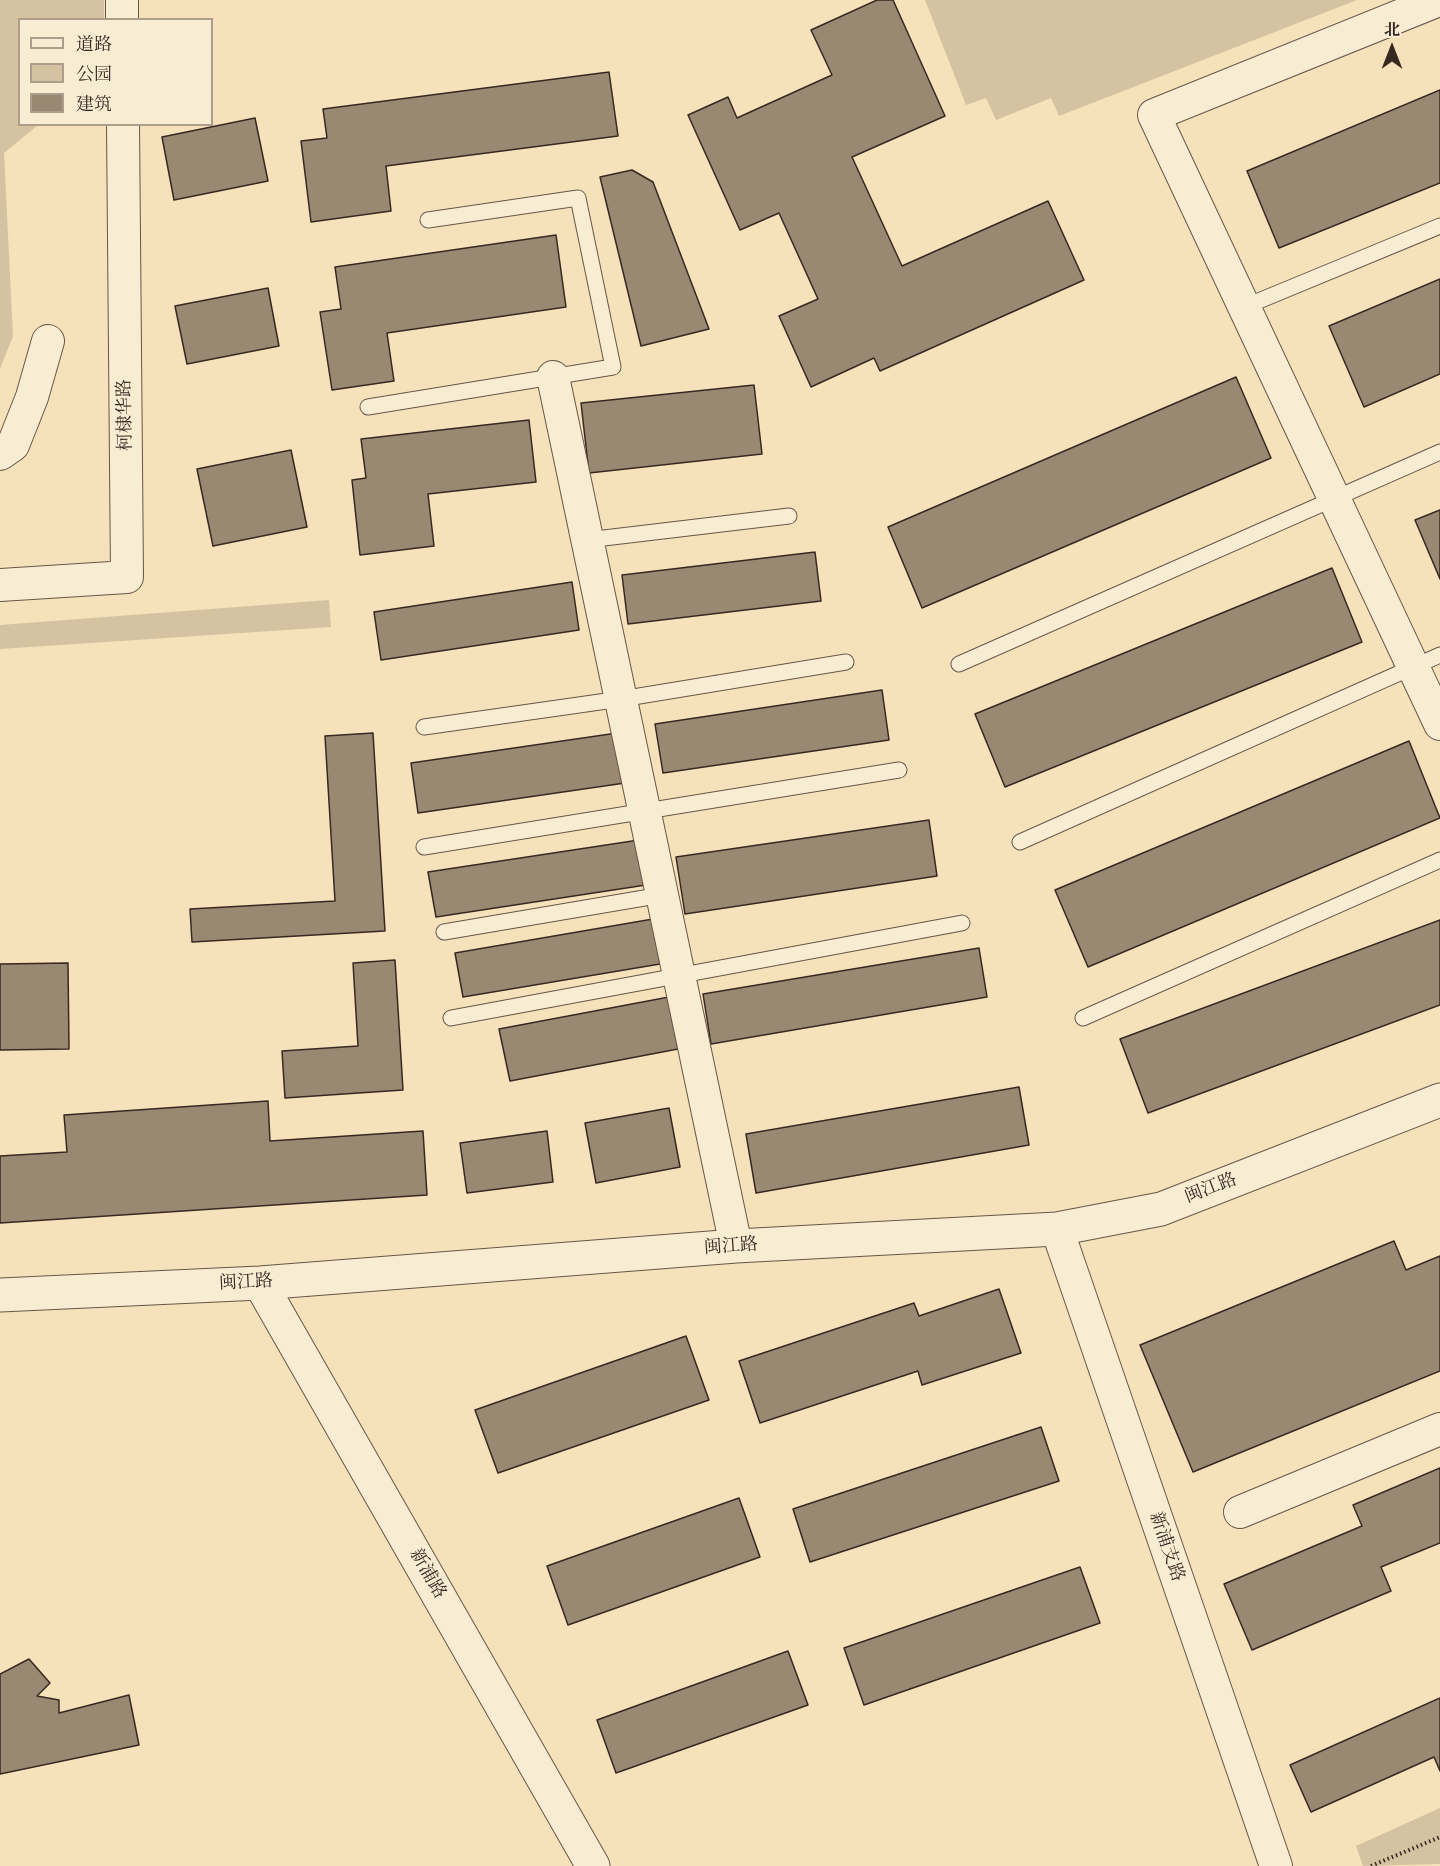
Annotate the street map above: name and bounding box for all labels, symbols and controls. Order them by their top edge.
legend [18,18,213,126]
north arrow [1362,18,1422,78]
text: 北 [1384,19,1400,41]
text: 道路 [76,32,112,57]
text: 公园 [76,62,112,87]
text: 建筑 [76,92,112,117]
street label: 柯棣华路 [115,379,137,451]
street label: 闽江路 [1182,1169,1240,1209]
street label: 闽江路 [703,1234,759,1260]
street label: 闽江路 [218,1271,274,1295]
street label: 新浦支路 [1144,1509,1188,1585]
street label: 新浦路 [404,1545,450,1603]

